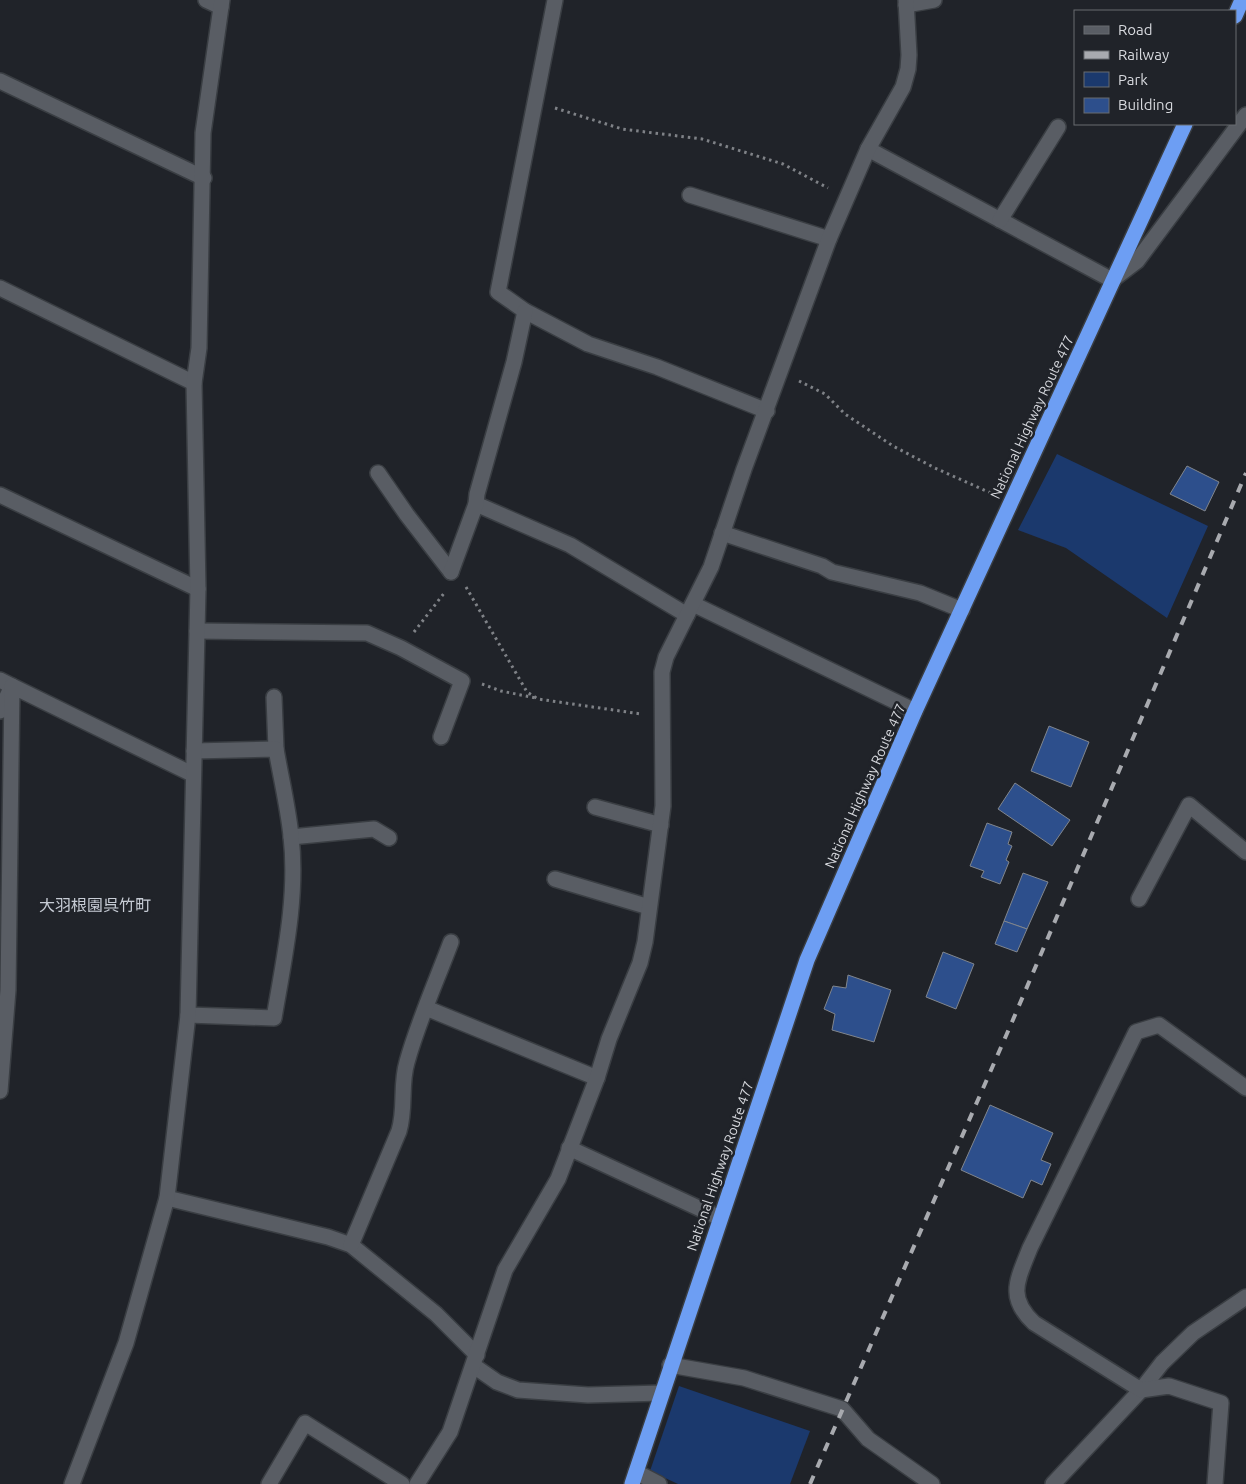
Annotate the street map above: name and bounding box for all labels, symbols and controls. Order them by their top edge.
legend [1074,10,1236,125]
text: Road [1118,21,1153,38]
text: Railway [1118,46,1169,63]
text: Park [1118,71,1148,88]
text: Building [1118,96,1173,113]
street label: National Highway Route 477 [987,333,1077,501]
street label: National Highway Route 477 [821,701,909,871]
district label: 大羽根園呉竹町 [39,896,151,914]
street label: National Highway Route 477 [683,1079,757,1253]

